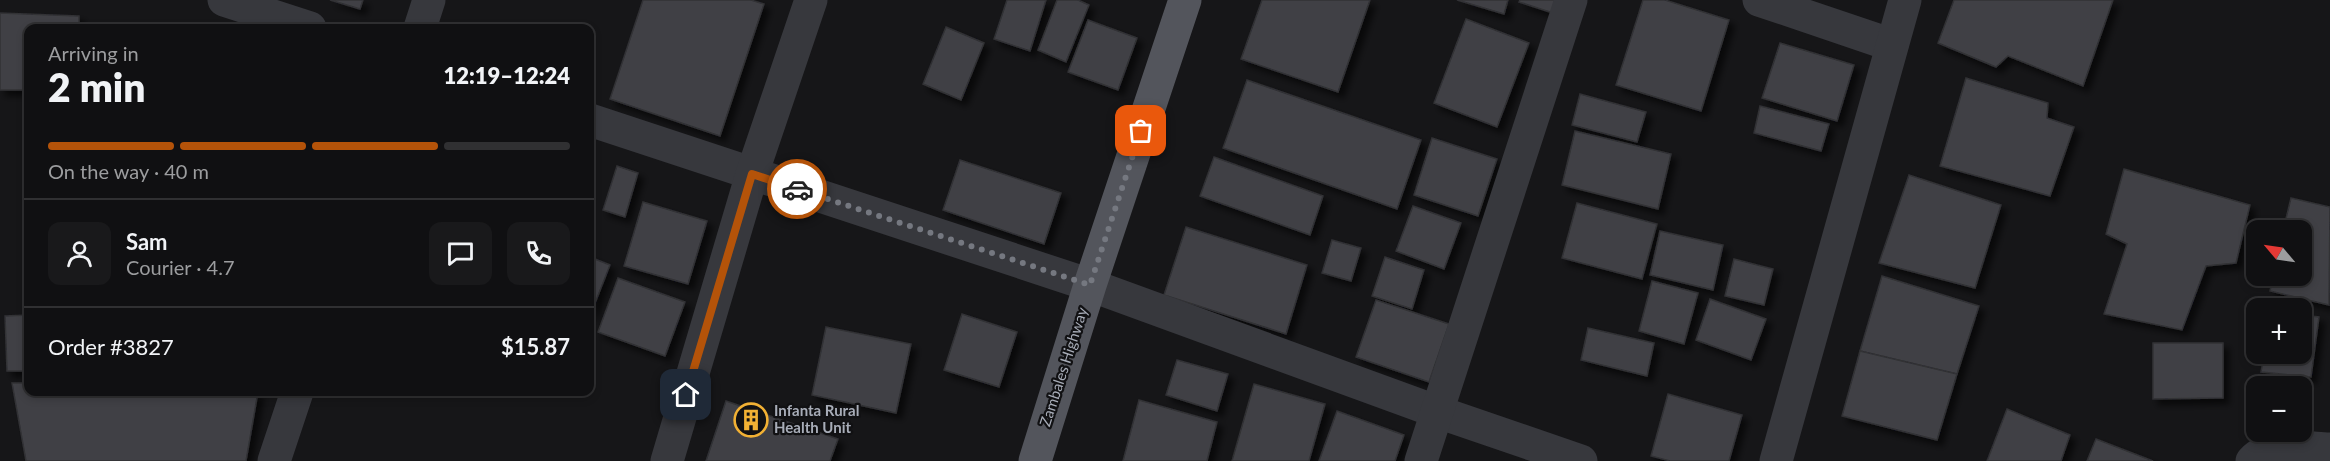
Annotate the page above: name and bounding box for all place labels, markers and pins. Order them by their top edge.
pin [1115,105,1166,156]
pin [660,369,711,420]
place label: Infanta Rural Health Unit [774,401,859,436]
building icon: Infanta Rural Health Unit [733,402,769,438]

